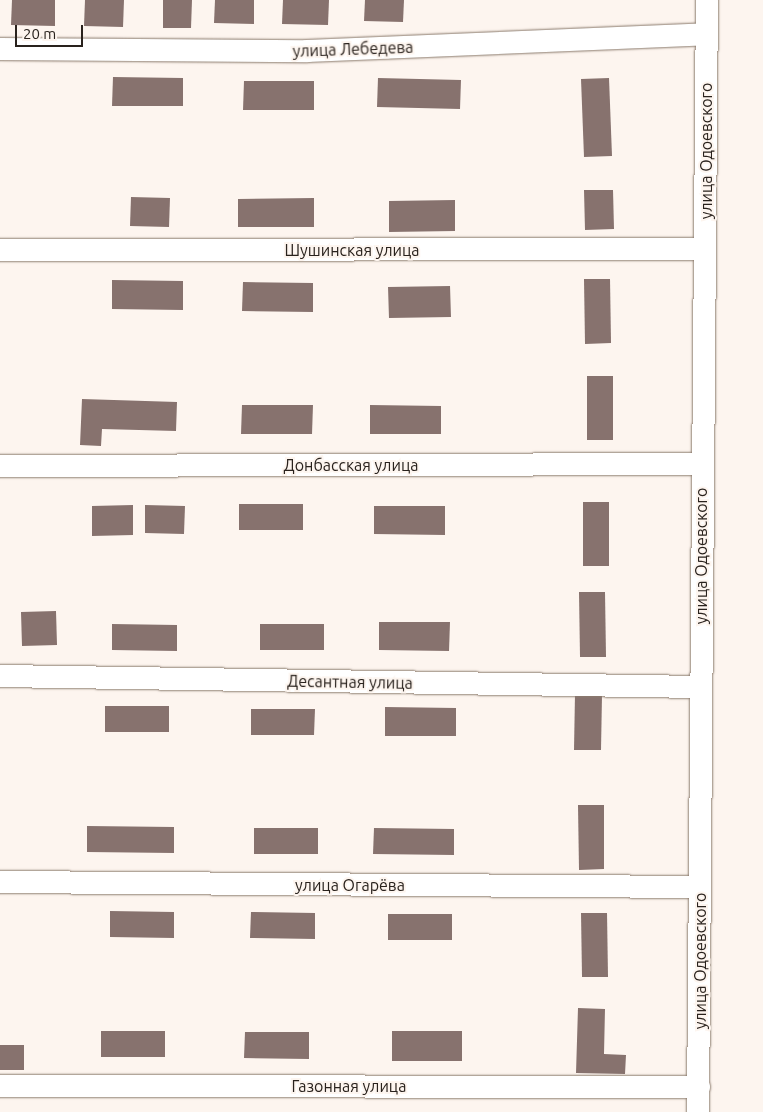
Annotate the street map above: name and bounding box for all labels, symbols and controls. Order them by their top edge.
scale bar [18,15,85,47]
text: 20 m [23,25,56,42]
street label: улица Лебедева [292,37,414,61]
street label: улица Одоевского [696,83,716,219]
street label: Шушинская улица [284,240,420,260]
street label: Донбасская улица [284,455,418,475]
street label: улица Одоевского [691,488,711,624]
street label: Десантная улица [287,671,413,693]
street label: улица Огарёва [295,875,405,895]
street label: улица Одоевского [690,893,710,1029]
street label: Газонная улица [292,1076,406,1096]

